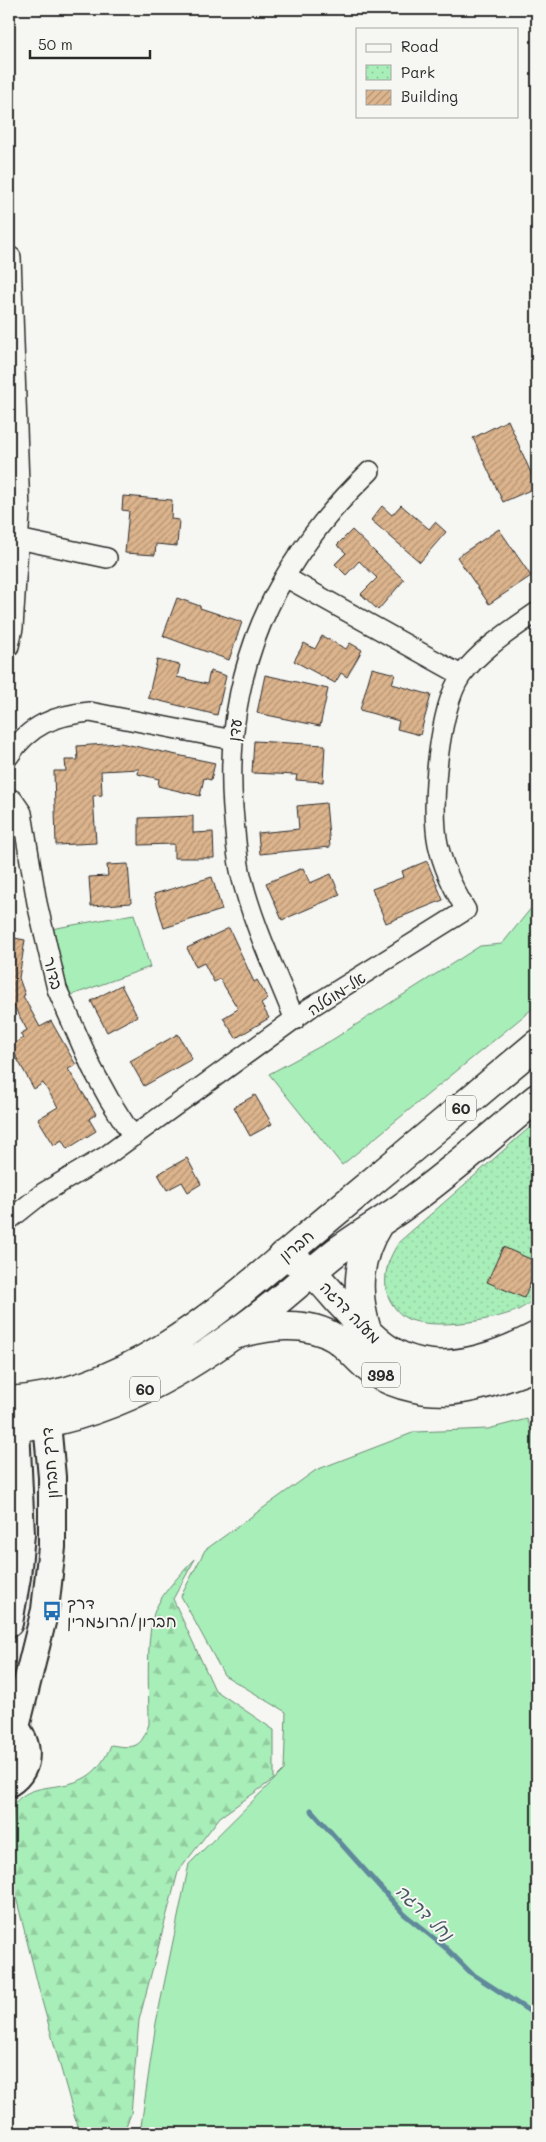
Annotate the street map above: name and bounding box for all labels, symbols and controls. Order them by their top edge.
scale bar [30,28,150,60]
legend [356,28,518,118]
text: 50 m [38,34,73,54]
text: Road [401,36,438,56]
text: Park [401,62,435,82]
text: Building [401,86,458,106]
street label: עדן [222,717,247,743]
street label: בדור [40,954,68,992]
street label: אל-מוטלה [303,966,369,1020]
road number: 60 [446,1096,476,1120]
street label: חברון [274,1225,318,1266]
street label: מעלה דרגה [316,1277,386,1347]
road number: 398 [362,1362,400,1388]
road number: 60 [130,1376,160,1402]
street label: דרך חברון [35,1426,64,1500]
place label: דרך חברון/הרוזמרין [67,1592,177,1632]
bus stop icon: דרך חברון/הרוזמרין [41,1600,63,1622]
water label: נחל דרגה [391,1879,460,1947]

